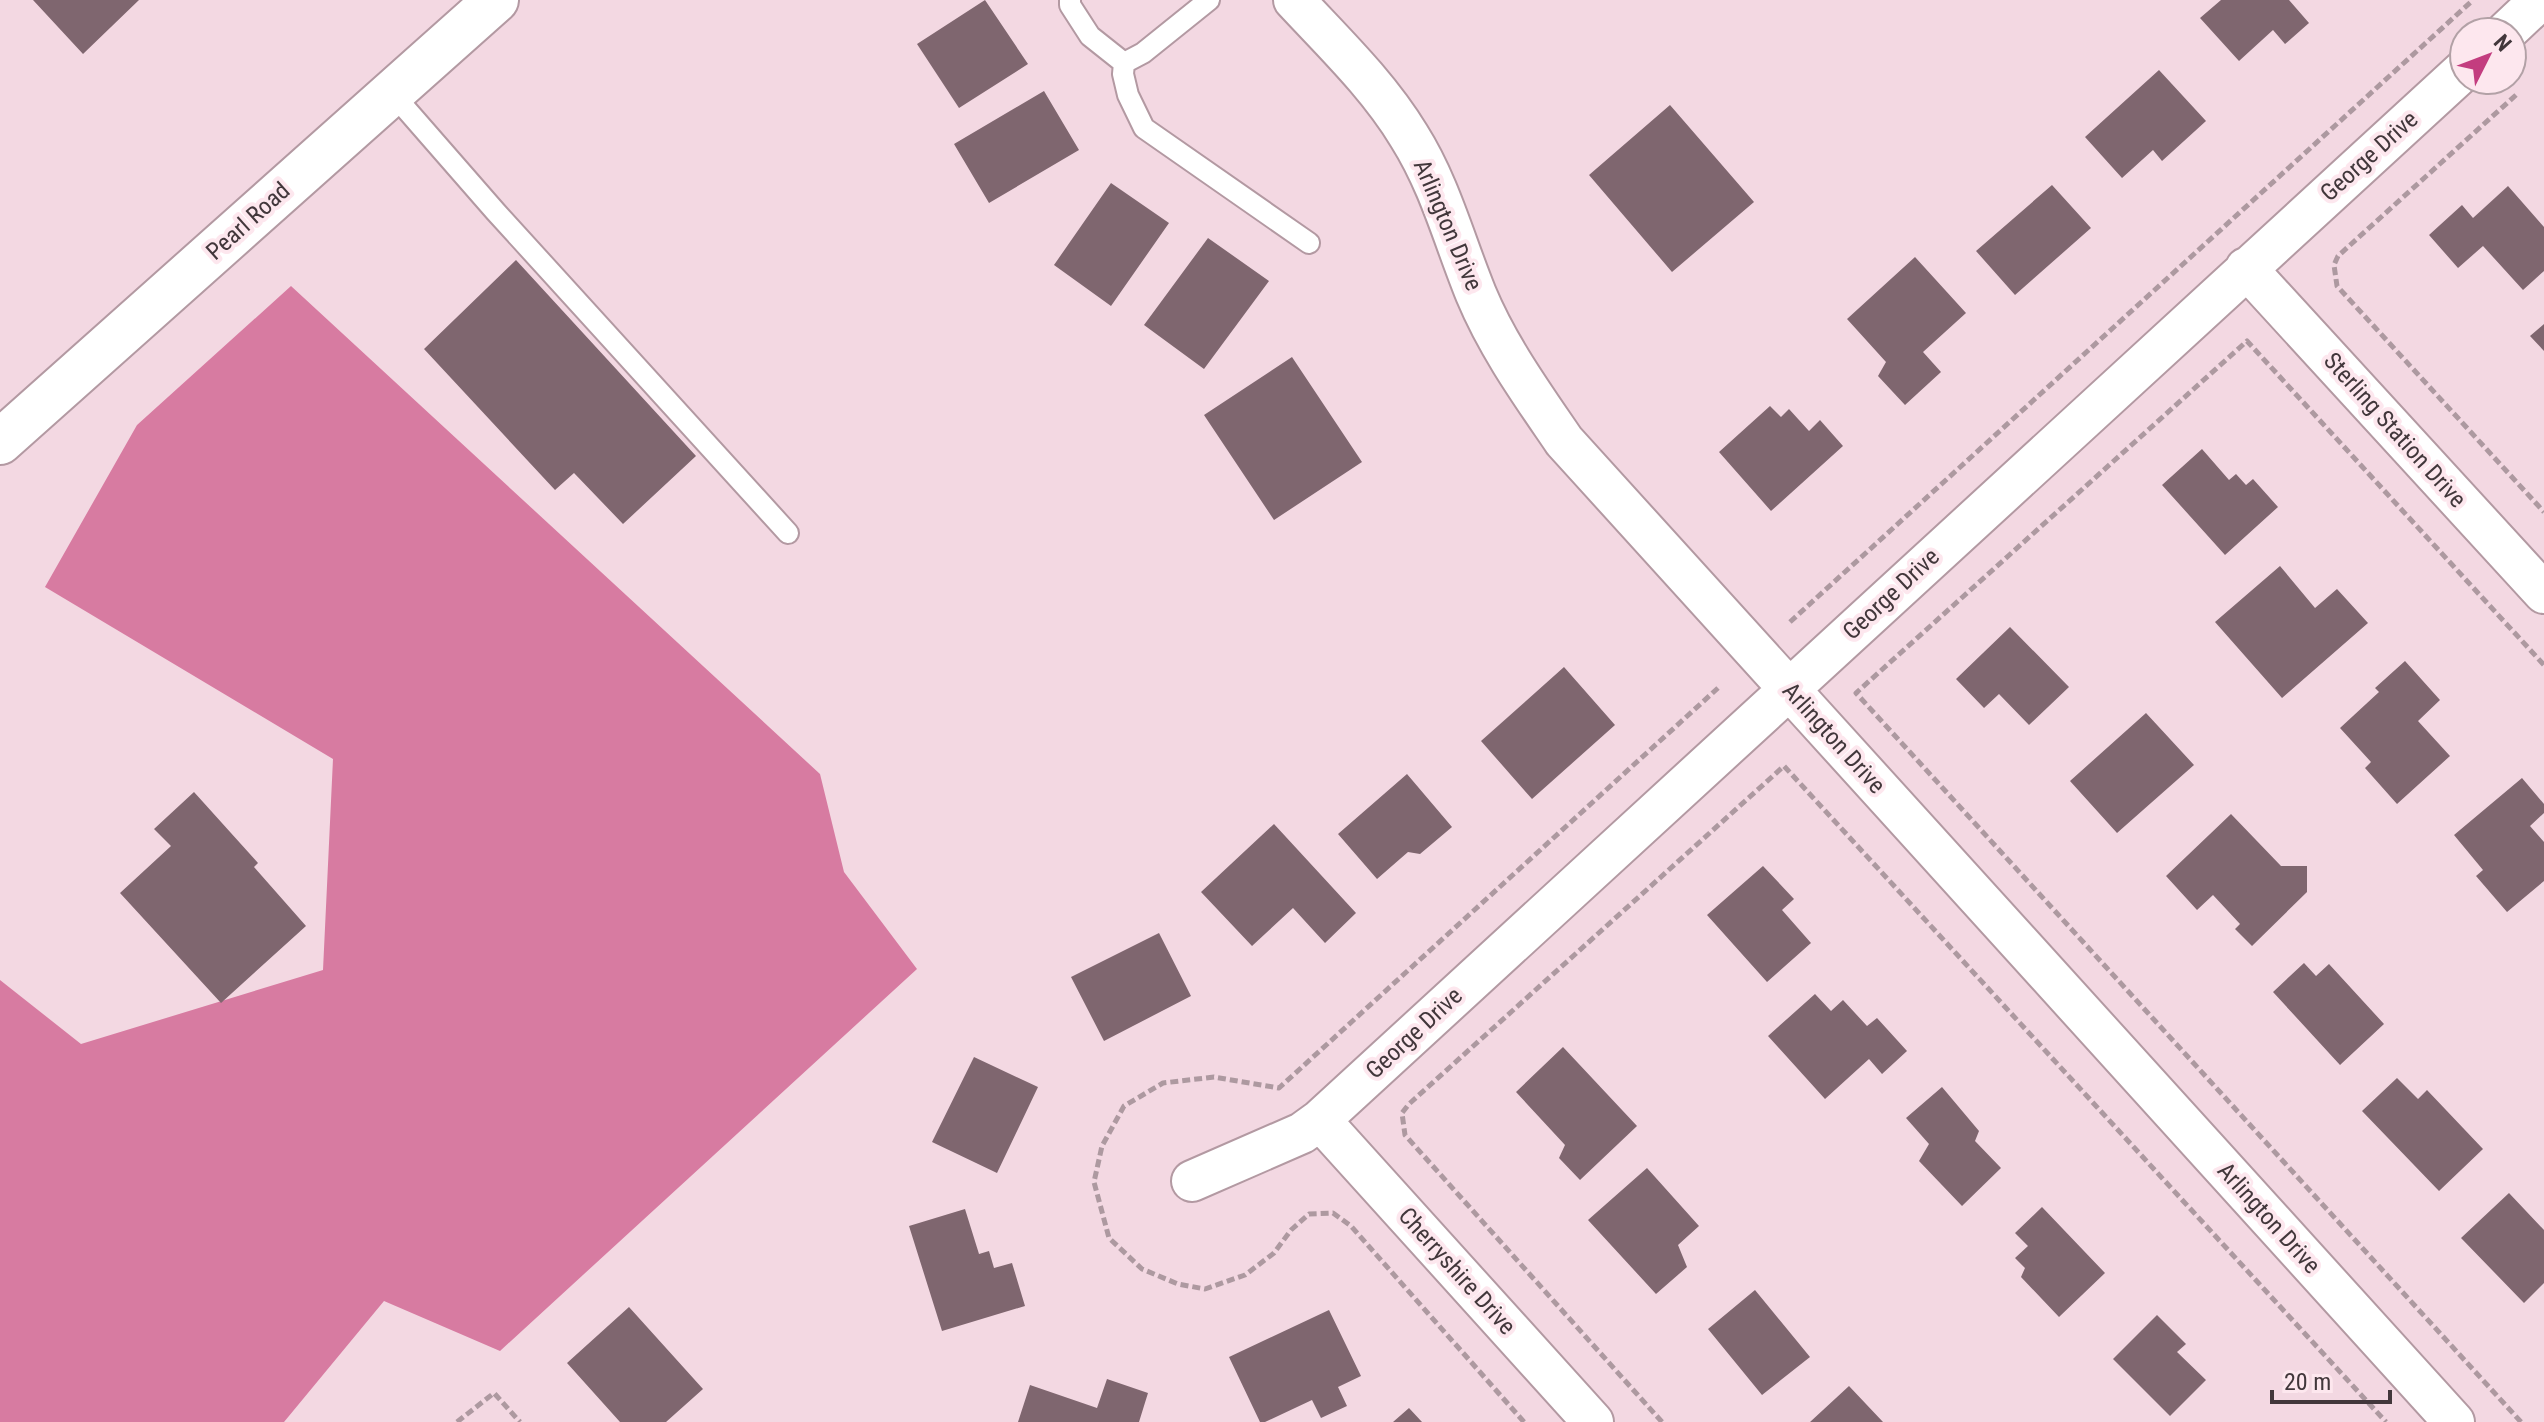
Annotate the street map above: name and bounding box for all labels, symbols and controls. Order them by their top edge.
north arrow [2448,16,2528,96]
text: N [2489,30,2516,56]
street label: George Drive [2315,105,2423,207]
street label: Arlington Drive [1408,155,1488,295]
street label: Pearl Road [201,176,295,266]
street label: Sterling Station Drive [2318,347,2472,513]
street label: George Drive [1837,542,1945,646]
street label: Arlington Drive [1777,677,1891,799]
street label: George Drive [1360,981,1468,1085]
street label: Arlington Drive [2212,1157,2326,1279]
street label: Cherryshire Drive [1393,1202,1521,1340]
scale bar [2272,1354,2390,1404]
text: 20 m [2284,1368,2331,1396]

